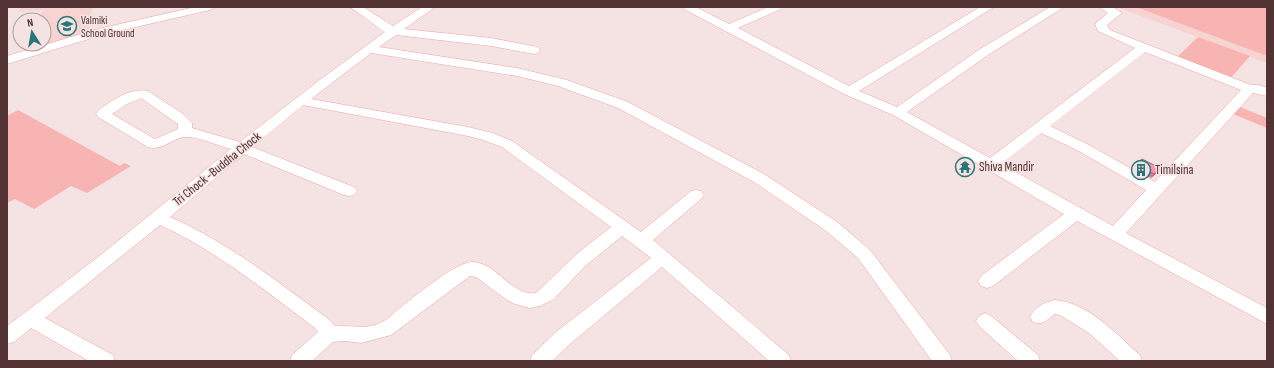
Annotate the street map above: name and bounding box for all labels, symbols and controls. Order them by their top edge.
north arrow [12,12,52,52]
place label: Valmiki School Ground [81,14,135,40]
school or university icon: Valmiki School Ground [56,15,78,37]
text: N [26,16,34,30]
street label: Tri Chock -Buddha Chock [170,128,264,210]
temple icon: Shiva Mandir [954,156,976,178]
place label: Shiva Mandir [979,159,1035,175]
building icon: Timilsina [1130,159,1152,181]
place label: Timilsina [1155,162,1194,178]

